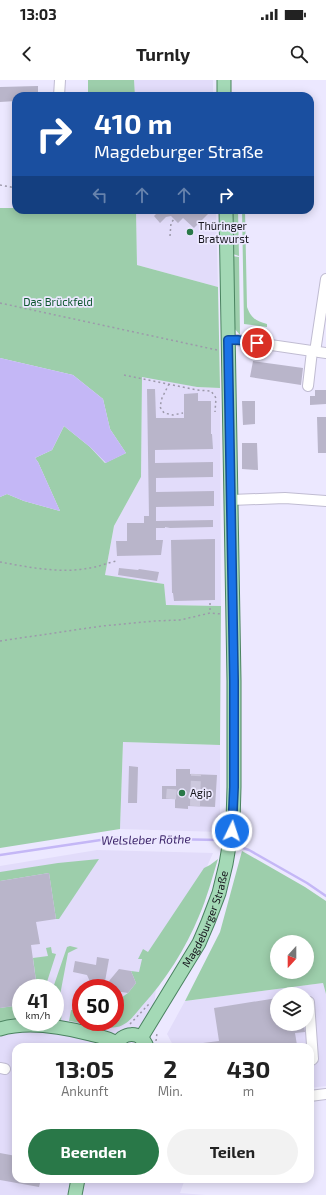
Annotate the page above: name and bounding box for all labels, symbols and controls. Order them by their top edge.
text: 13:03 [20,5,57,23]
icon: back [16,43,38,65]
text: Turnly [136,43,190,65]
icon: search [288,43,310,65]
text: 410 m [94,106,172,140]
icon: right [28,108,80,160]
text: Magdeburger Straße [94,140,264,162]
icon: left [89,184,111,206]
icon: ahead [131,184,153,206]
icon: ahead [173,184,195,206]
icon: right [215,184,237,206]
place label: Thüringer Bratwurst [198,219,249,245]
marker: Thüringer Bratwurst [185,227,195,237]
park label: Das Brückfeld [23,295,93,308]
pin [240,326,274,360]
icon: arrive [246,332,268,354]
place label: Agip [190,786,212,799]
marker: Agip [177,788,187,798]
position arrow [211,810,253,852]
water label: Welsleber Röthe [101,831,191,847]
street label: Magdeburger Straße [179,869,230,969]
north arrow [270,935,314,979]
map controls [270,935,314,1031]
speed limit sign: 50 [72,979,124,1031]
button: layers [270,987,314,1031]
text: 41 [27,988,49,1012]
text: km/h [26,1009,50,1021]
text: 13:05 [56,1054,114,1083]
text: 2 [163,1054,177,1083]
text: 430 [226,1054,270,1083]
text: Ankunft [61,1083,108,1099]
text: Min. [158,1083,183,1099]
text: m [243,1083,254,1099]
button: Beenden [28,1129,159,1175]
button: Teilen [167,1129,298,1175]

